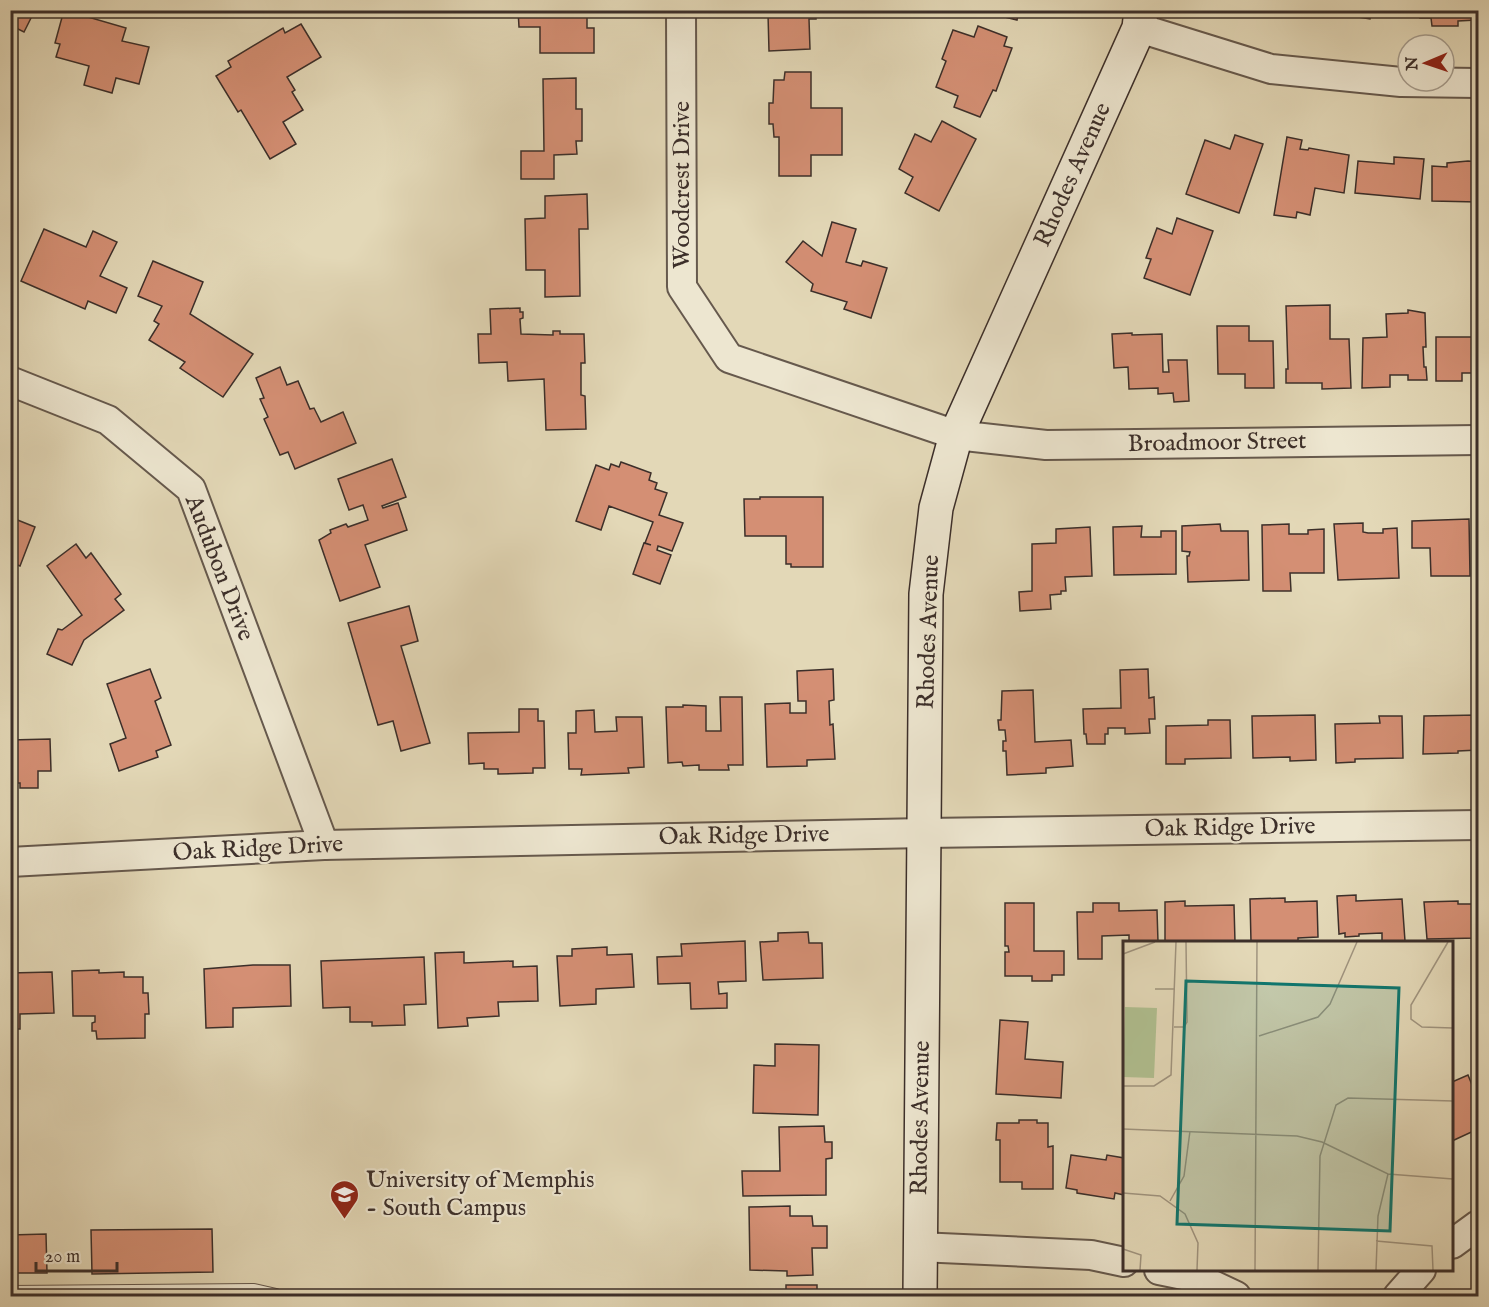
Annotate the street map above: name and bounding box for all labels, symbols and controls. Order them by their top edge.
north arrow [1396,33,1456,93]
text: N [1403,56,1423,72]
street label: Rhodes Avenue [1027,98,1119,252]
street label: Woodcrest Drive [667,101,698,269]
street label: Broadmoor Street [1127,426,1307,460]
street label: Audubon Drive [177,490,261,645]
street label: Rhodes Avenue [911,554,947,710]
street label: Oak Ridge Drive [1144,811,1316,845]
street label: Oak Ridge Drive [658,819,830,853]
street label: Oak Ridge Drive [172,829,344,869]
inset map [1123,941,1453,1271]
street label: Rhodes Avenue [904,1040,938,1196]
place label: University of Memphis - South Campus [366,1165,594,1224]
school or university icon: University of Memphis - South Campus [329,1178,361,1220]
scale bar [36,1235,117,1273]
text: 20 m [45,1246,80,1269]

